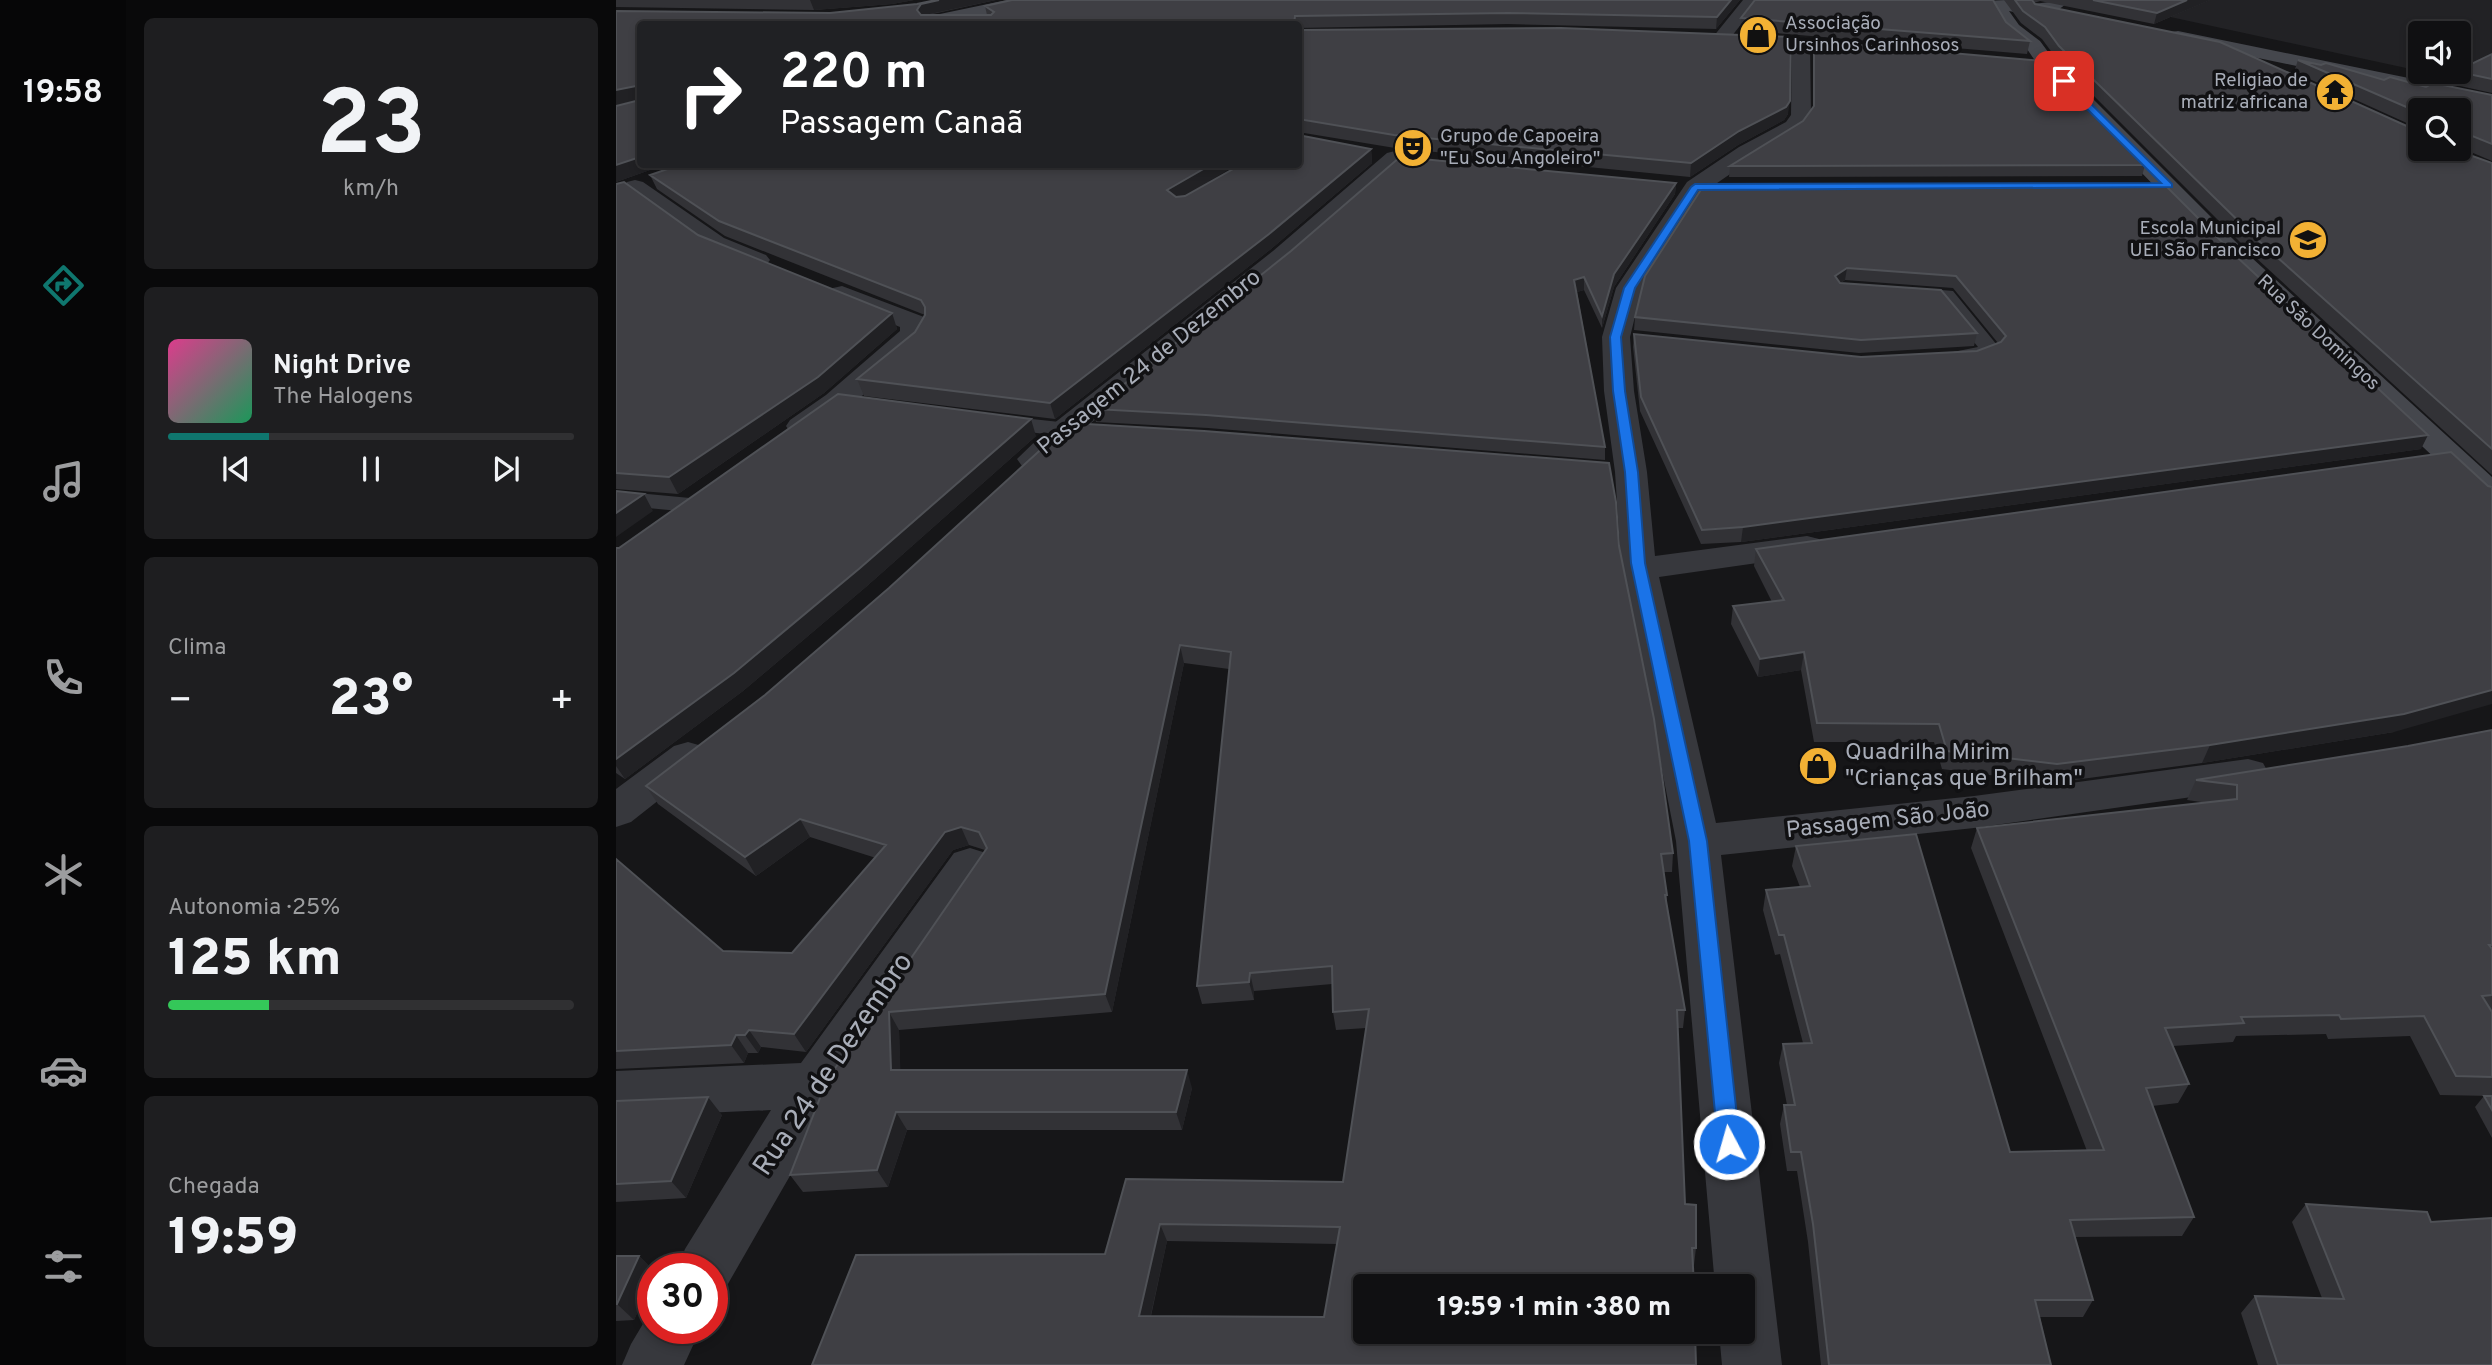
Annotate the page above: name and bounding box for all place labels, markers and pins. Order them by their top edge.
place label: Associação Ursinhos Carinhosos [1785,12,1959,58]
shop icon: Associação Ursinhos Carinhosos [1737,14,1779,56]
pin [2034,51,2094,111]
place label: Religiao de matriz africana [2181,69,2308,115]
temple icon: Religiao de matriz africana [2314,71,2356,113]
place label: Grupo de Capoeira "Eu Sou Angoleiro" [1440,125,1601,171]
theatre icon: Grupo de Capoeira "Eu Sou Angoleiro" [1392,127,1434,169]
place label: Escola Municipal UEI São Francisco [2130,217,2281,263]
school or university icon: Escola Municipal UEI São Francisco [2287,219,2329,261]
place label: Quadrilha Mirim "Crianças que Brilham" [1845,739,2083,794]
shop icon: Quadrilha Mirim "Crianças que Brilham" [1797,745,1839,787]

